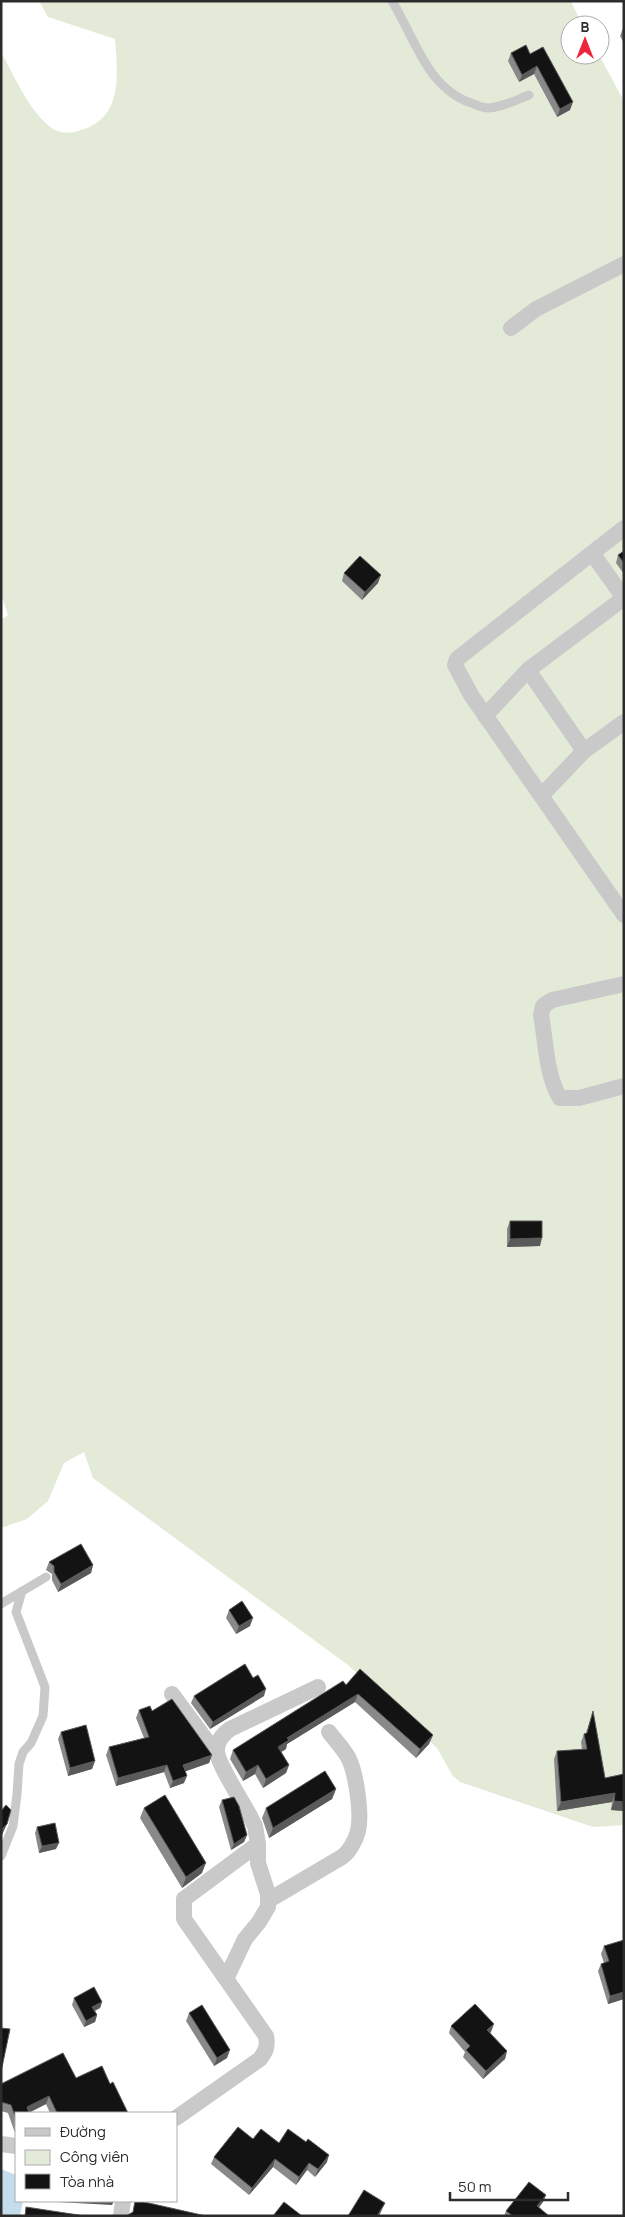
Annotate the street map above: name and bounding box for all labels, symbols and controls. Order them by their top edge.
north arrow [560,15,610,65]
text: B [581,17,590,36]
legend [15,2112,178,2202]
text: Đường [60,2121,106,2142]
text: Công viên [60,2146,129,2167]
scale bar [450,2170,568,2202]
text: Tòa nhà [60,2171,114,2192]
text: 50 m [458,2176,492,2197]

